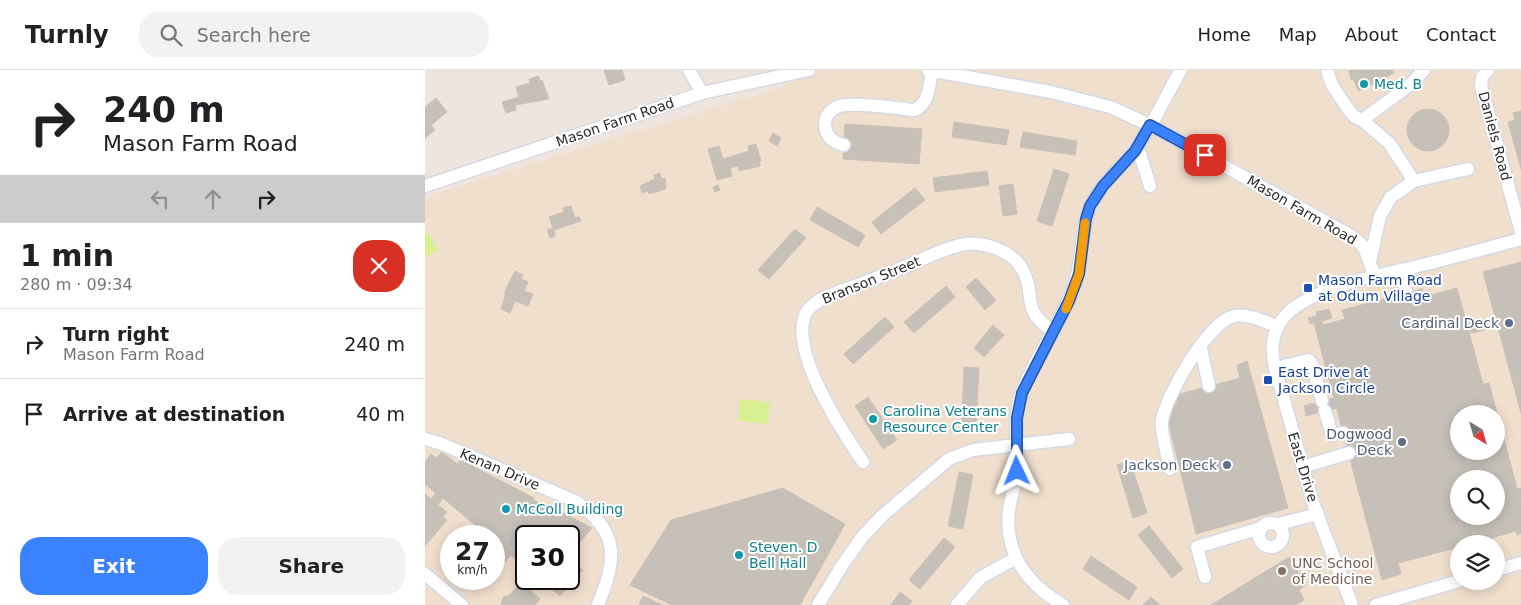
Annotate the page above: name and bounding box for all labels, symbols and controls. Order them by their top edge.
search box [139,12,489,57]
text: Turnly [25,21,109,49]
icon: search [157,21,185,49]
text: Search here [197,24,311,46]
text: Home [1198,24,1251,45]
text: Map [1279,24,1317,45]
text: About [1345,24,1398,45]
text: Contact [1426,24,1496,45]
place label: Med. B [1374,76,1422,92]
marker: Med. B [1358,78,1370,90]
icon: right [20,90,85,155]
text: 240 m [103,90,225,130]
street label: Daniels Road [1475,90,1515,182]
street label: Mason Farm Road [554,94,676,150]
text: Mason Farm Road [103,131,298,156]
pin [1184,134,1226,176]
icon: arrive [1191,141,1219,169]
street label: Mason Farm Road [1244,172,1360,248]
icon: left [146,185,174,213]
icon: ahead [199,185,227,213]
icon: right [252,185,280,213]
text: 1 min [20,238,114,273]
button: close [353,240,405,292]
street label: Branson Street [820,253,923,307]
place label: Mason Farm Road at Odum Village [1318,272,1442,304]
text: 280 m · 09:34 [20,275,133,294]
marker: Mason Farm Road at Odum Village [1302,282,1314,294]
place label: Cardinal Deck [1401,315,1500,331]
marker: Cardinal Deck [1503,317,1515,329]
text: Turn right [63,323,169,345]
icon: right [20,330,48,358]
text: 240 m [344,333,405,355]
text: Mason Farm Road [63,345,205,364]
place label: East Drive at Jackson Circle [1277,364,1375,396]
marker: East Drive at Jackson Circle [1262,374,1274,386]
icon: arrive [20,400,48,428]
text: Arrive at destination [63,403,285,425]
text: 40 m [356,403,405,425]
place label: Carolina Veterans Resource Center [883,403,1007,435]
north arrow [1450,405,1505,460]
map controls [1450,405,1505,590]
marker: Carolina Veterans Resource Center [867,413,879,425]
place label: Dogwood Deck [1326,426,1393,458]
street label: East Drive [1285,430,1321,504]
marker: Dogwood Deck [1396,436,1408,448]
position arrow [990,444,1042,496]
street label: Kenan Drive [458,445,542,493]
place label: Jackson Deck [1123,457,1218,473]
marker: Jackson Deck [1221,459,1233,471]
button: search [1450,470,1505,525]
place label: McColl Building [516,501,623,517]
marker: McColl Building [500,503,512,515]
speed limit sign: 30 [515,525,580,590]
button: layers [1450,535,1505,590]
button: Exit [20,537,208,595]
button: Share [218,537,405,595]
text: 27 [455,537,490,566]
place label: Steven. D Bell Hall [749,539,817,571]
marker: Steven. D Bell Hall [733,549,745,561]
place label: UNC School of Medicine [1292,555,1373,587]
text: km/h [457,563,488,577]
marker: UNC School of Medicine [1276,565,1288,577]

